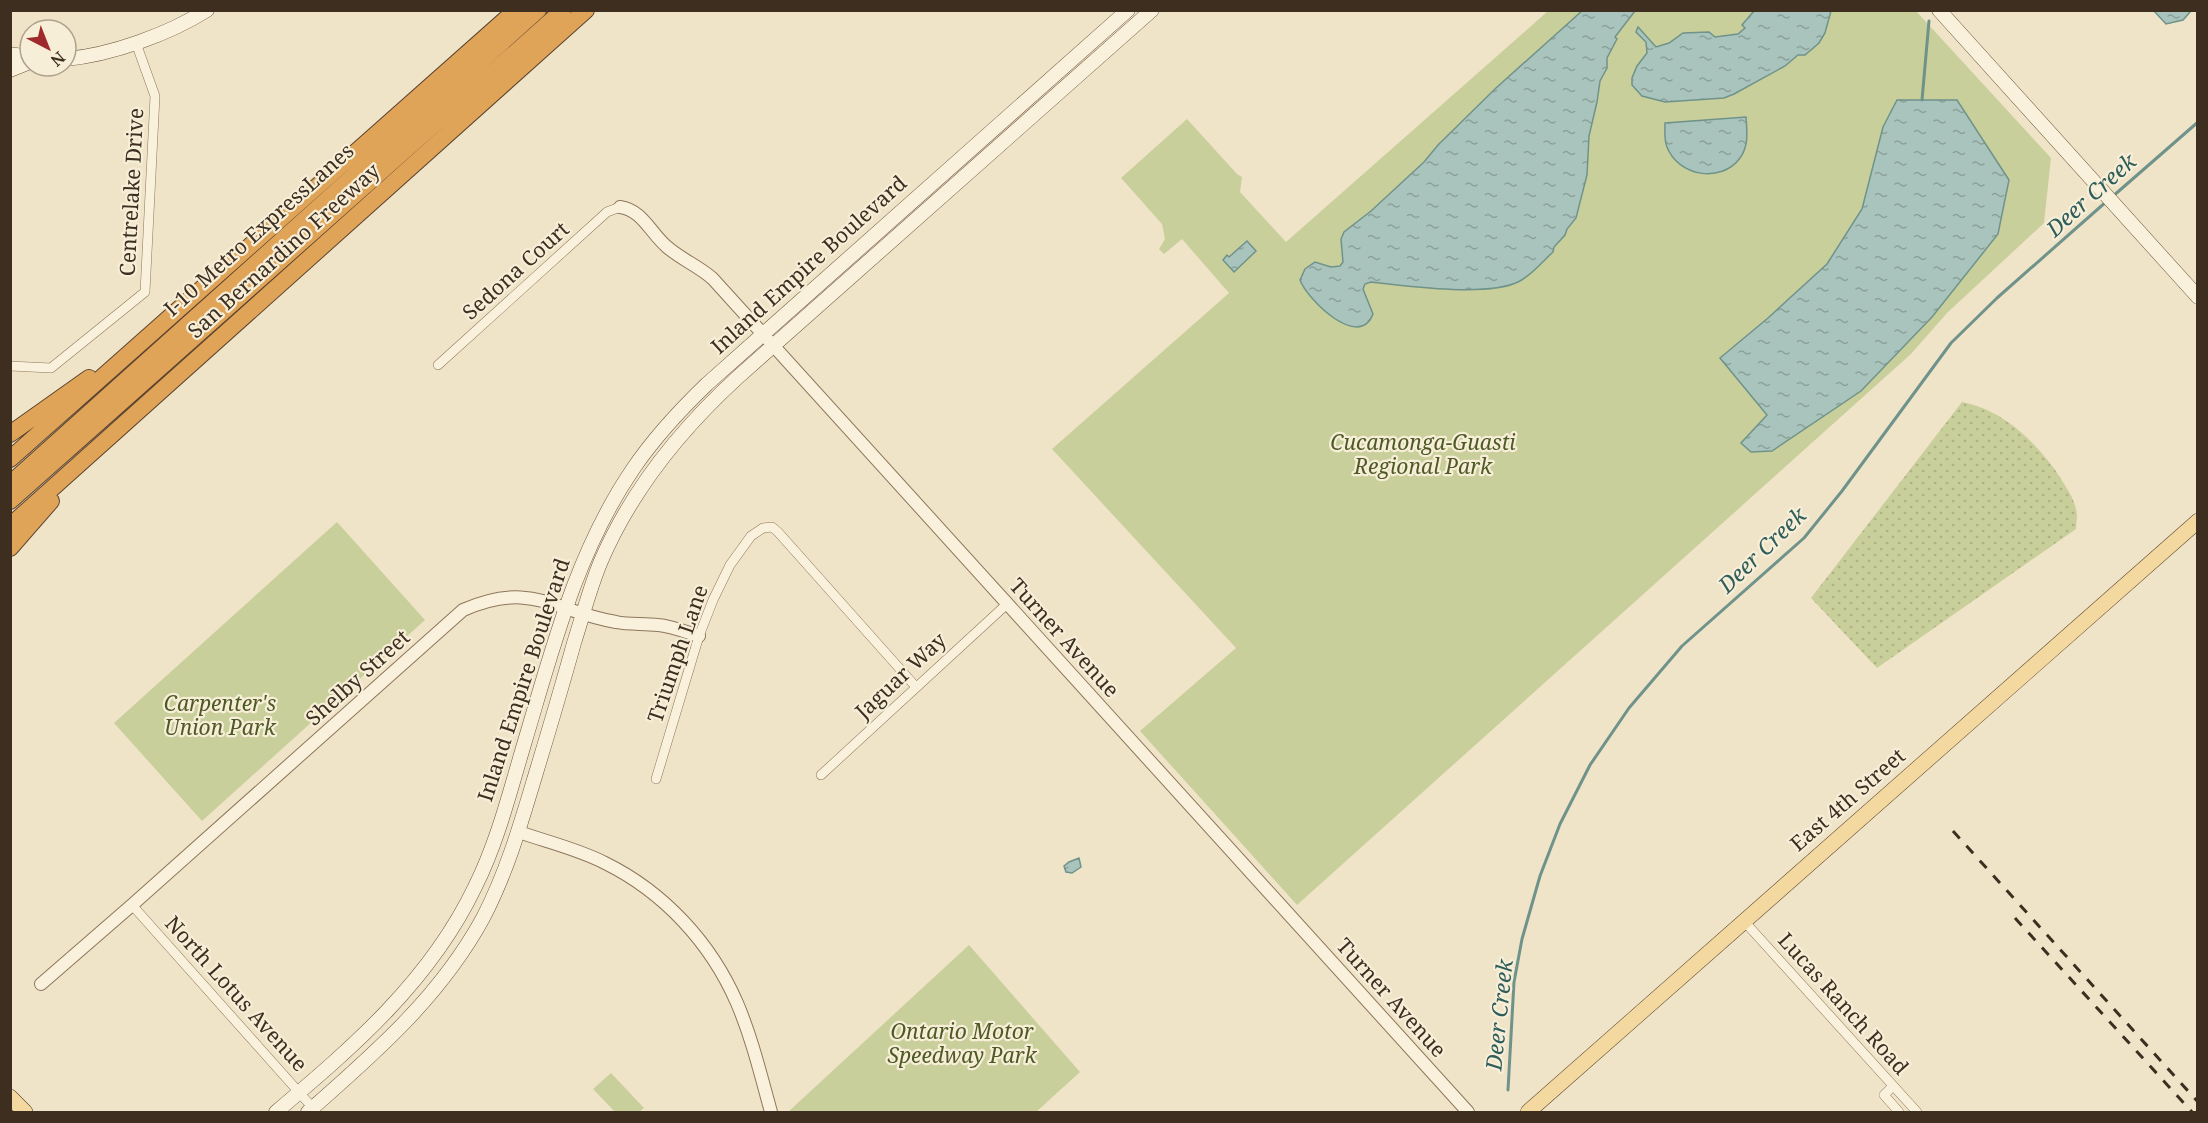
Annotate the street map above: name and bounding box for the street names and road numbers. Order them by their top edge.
street label: Centrelake Drive [113,107,149,277]
street label: I-10 Metro ExpressLanes [157,136,359,322]
street label: San Bernardino Freeway [181,156,385,344]
street label: Inland Empire Boulevard [704,169,912,360]
street label: Sedona Court [456,215,575,326]
street label: Inland Empire Boulevard [470,554,576,805]
street label: Turner Avenue [1004,572,1126,703]
street label: Triumph Lane [640,581,714,726]
street label: Shelby Street [299,623,415,731]
street label: Jaguar Way [848,626,952,725]
street label: East 4th Street [1784,742,1911,857]
street label: North Lotus Avenue [159,910,314,1077]
street label: Lucas Ranch Road [1772,926,1915,1081]
street label: Turner Avenue [1331,932,1453,1063]

